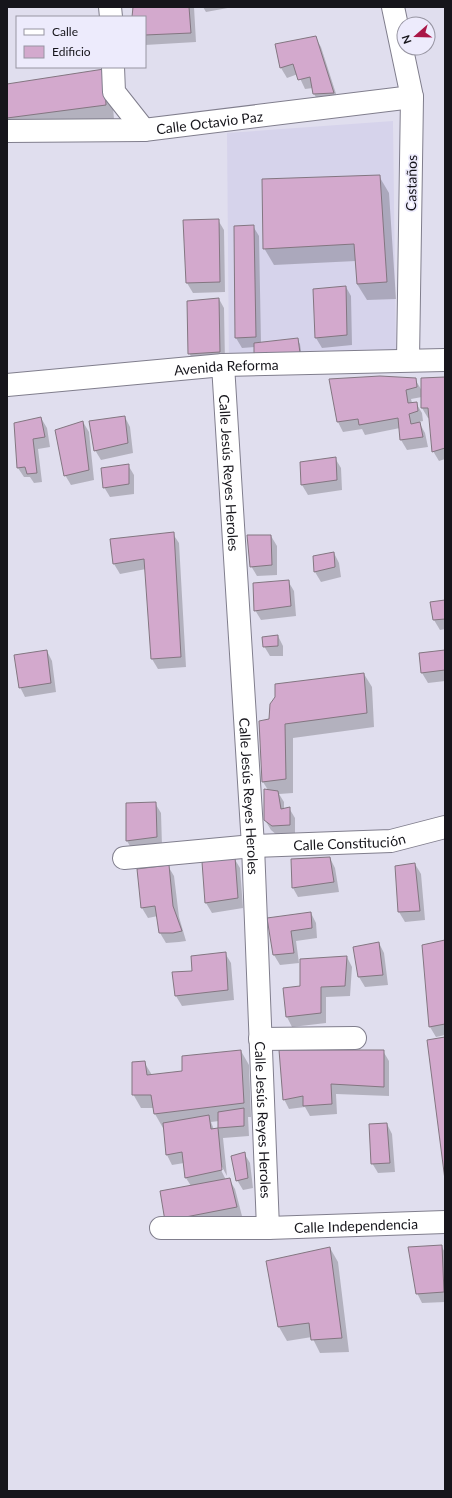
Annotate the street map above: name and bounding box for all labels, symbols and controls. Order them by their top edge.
legend [16,16,146,68]
north arrow [396,16,436,56]
text: Calle [52,24,78,39]
text: N [399,33,414,46]
text: Edificio [52,44,91,59]
street label: Calle Octavio Paz [155,107,264,137]
street label: Castaños [402,155,420,211]
street label: Avenida Reforma [173,355,279,378]
street label: Calle Jesús Reyes Heroles [216,394,243,552]
street label: Calle Jesús Reyes Heroles [237,717,263,875]
street label: Calle Constitución [293,829,407,853]
street label: Calle Jesús Reyes Heroles [252,1041,275,1199]
street label: Calle Independencia [294,1214,418,1236]

